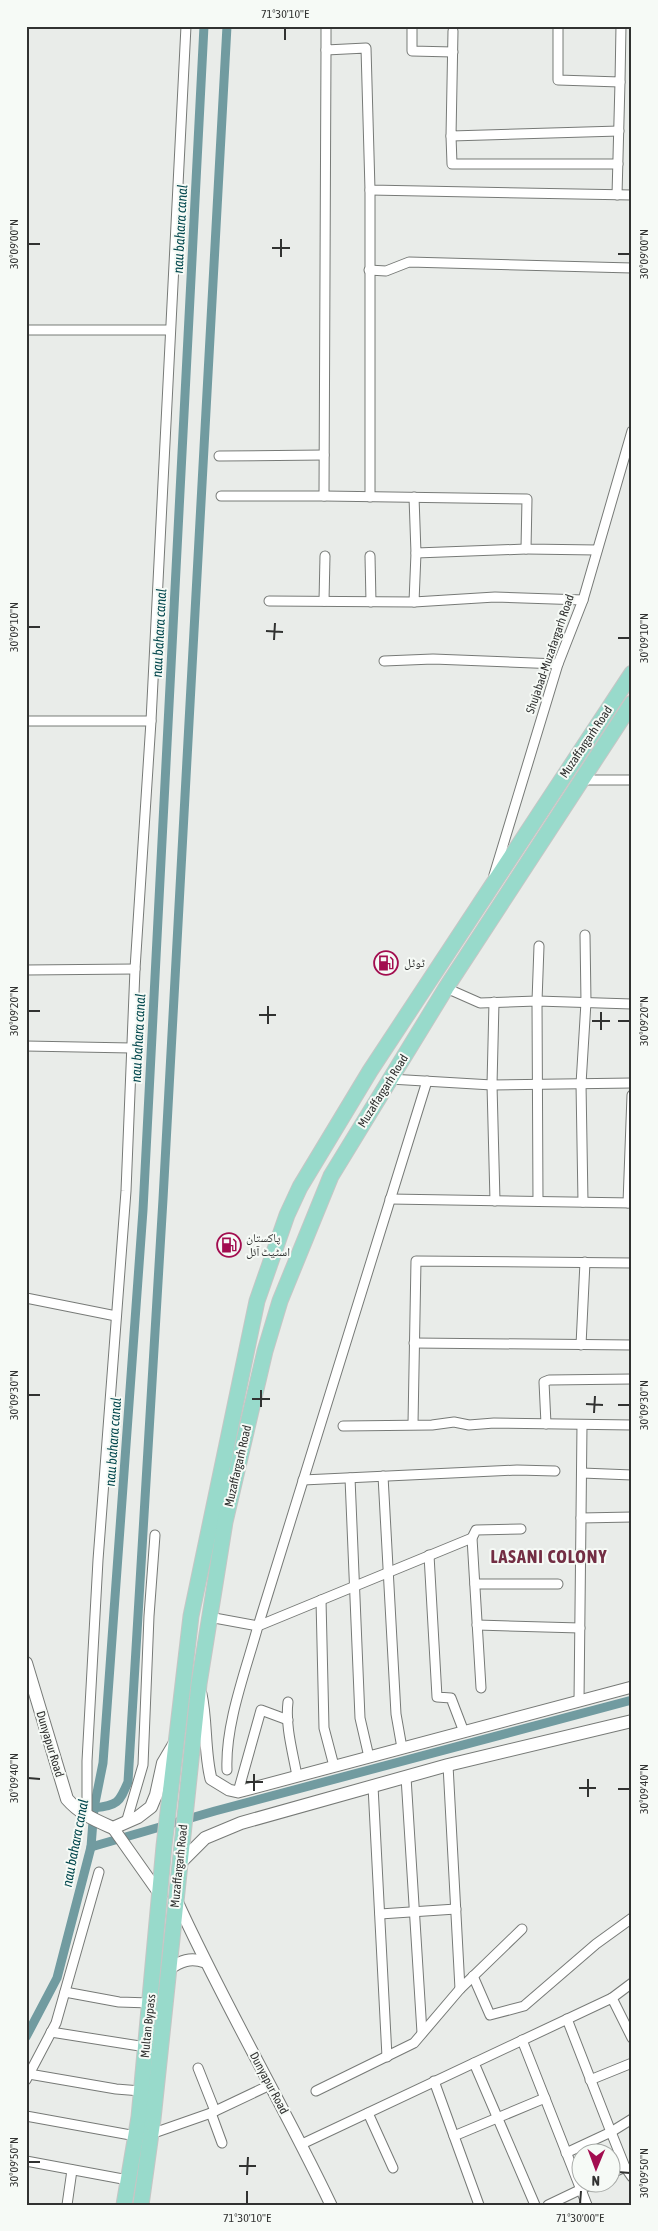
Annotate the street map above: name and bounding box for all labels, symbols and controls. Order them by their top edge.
text: 71°30'10"E [261,7,309,21]
water label: nau bahara canal [170,184,190,274]
text: 30°09'00"N [7,219,21,269]
text: 30°09'00"N [637,229,651,279]
water label: nau bahara canal [149,588,169,678]
street label: Shujabad-Muzafargarh Road [523,593,577,715]
text: 30°09'10"N [7,602,21,652]
text: 30°09'10"N [637,613,651,663]
street label: Muzaffargarh Road [557,704,615,780]
fuel station icon: ٹوٹل [373,950,399,976]
place label: ٹوٹل [404,956,425,970]
text: 30°09'20"N [7,986,21,1036]
water label: nau bahara canal [128,993,148,1083]
text: 30°09'20"N [637,996,651,1046]
street label: Muzaffargarh Road [355,1052,411,1130]
place label: پاکستان اسٹیٹ آئل [246,1231,290,1259]
fuel station icon: پاکستان اسٹیٹ آئل [216,1232,242,1258]
text: 30°09'30"N [7,1370,21,1420]
text: 30°09'30"N [637,1380,651,1430]
water label: nau bahara canal [102,1397,124,1487]
street label: Muzaffargarh Road [222,1424,254,1508]
district label: LASANI COLONY [491,1546,607,1567]
street label: Dunyapur Road [33,1709,67,1779]
text: 30°09'40"N [7,1753,21,1803]
text: 30°09'40"N [637,1764,651,1814]
water label: nau bahara canal [59,1797,91,1888]
street label: Muzaffargarh Road [168,1824,190,1908]
street label: Multan Bypass [138,1993,158,2059]
street label: Dunyapur Road [247,2050,291,2116]
text: 30°09'50"N [7,2137,21,2187]
north arrow [570,2144,620,2194]
text: 30°09'50"N [637,2148,651,2198]
text: N [592,2173,600,2189]
text: 71°30'10"E [223,2211,271,2225]
text: 71°30'00"E [556,2211,604,2225]

